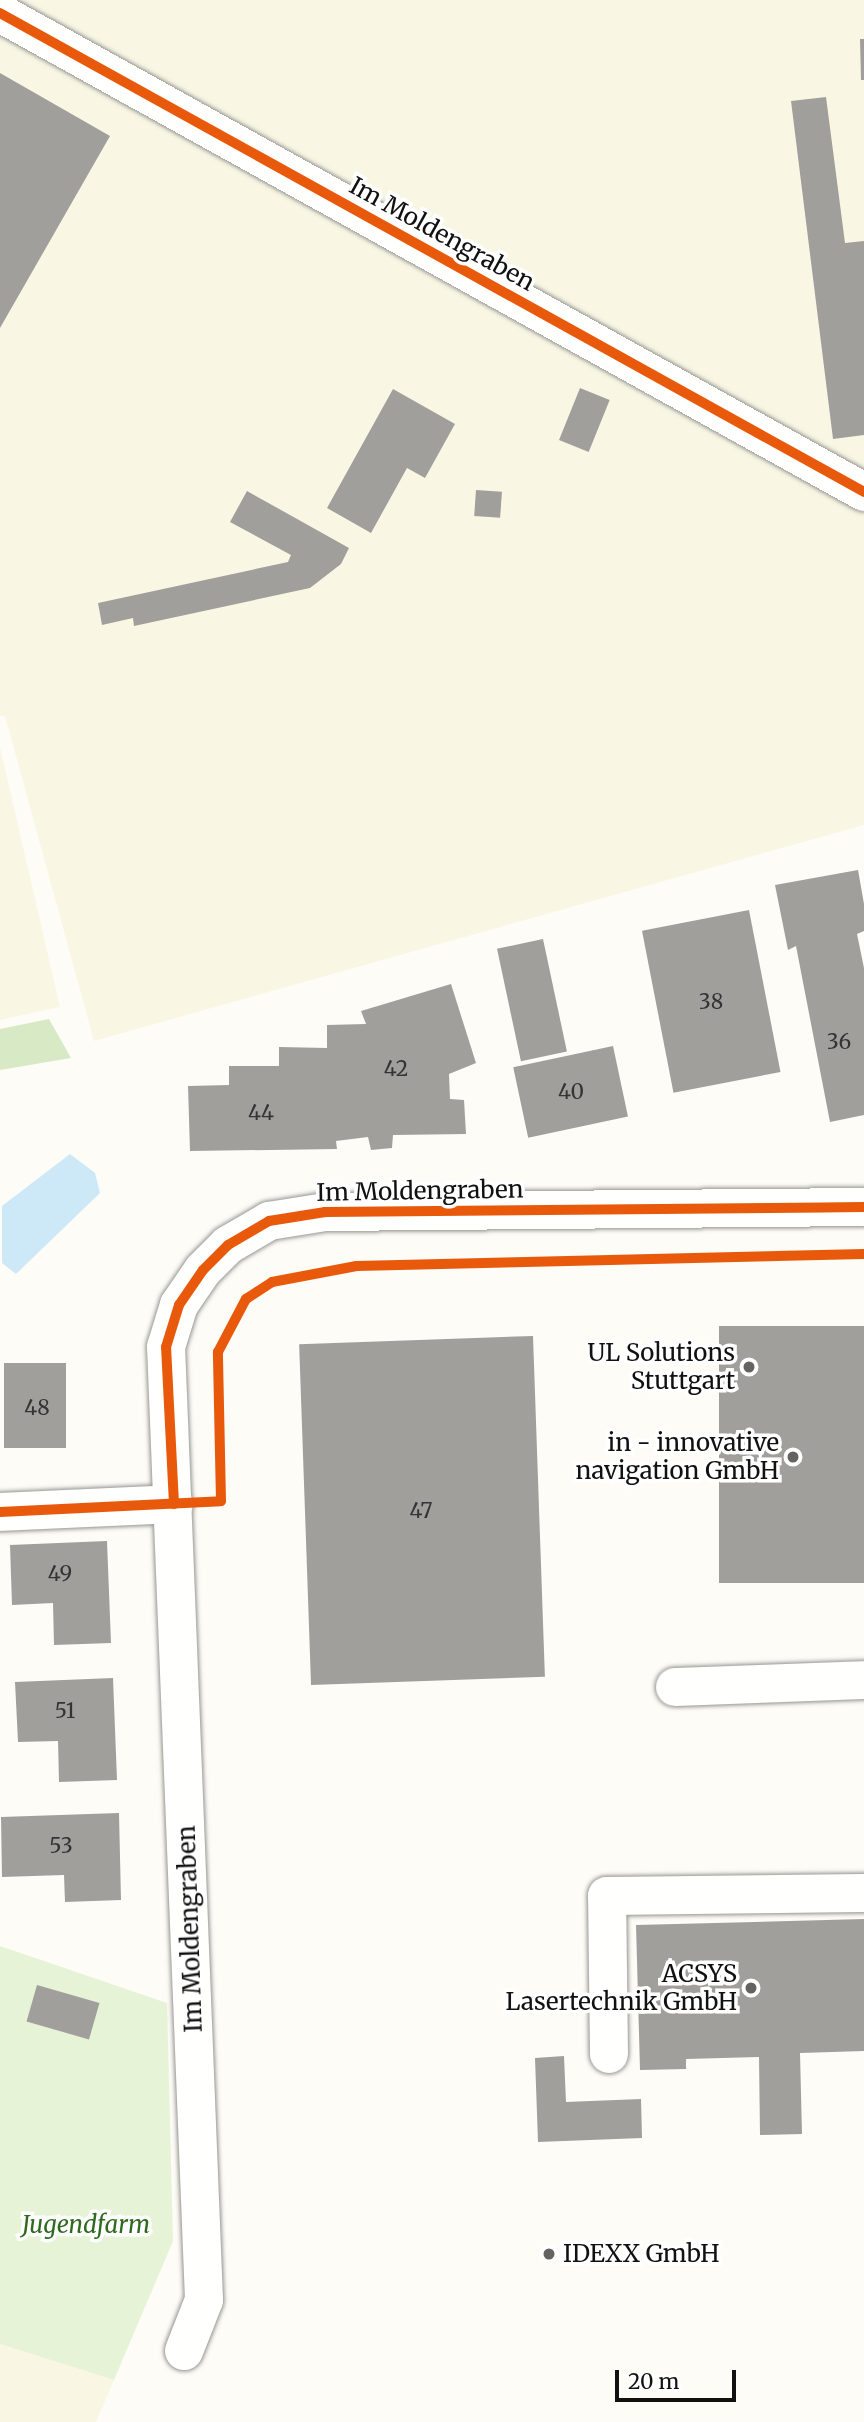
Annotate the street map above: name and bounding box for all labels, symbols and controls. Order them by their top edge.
street label: Im Moldengraben [344,171,540,297]
house number: 38 [699,989,723,1015]
house number: 36 [827,1029,851,1055]
house number: 42 [384,1056,408,1082]
house number: 40 [558,1079,584,1105]
house number: 44 [248,1100,274,1126]
street label: Im Moldengraben [316,1175,524,1207]
place label: UL Solutions Stuttgart [587,1339,735,1395]
marker: UL Solutions Stuttgart [741,1359,757,1375]
house number: 48 [24,1395,50,1421]
place label: in - innovative navigation GmbH [576,1429,779,1485]
marker: in - innovative navigation GmbH [785,1449,801,1465]
house number: 47 [410,1498,432,1524]
house number: 49 [48,1561,72,1587]
house number: 51 [55,1698,75,1724]
street label: Im Moldengraben [172,1825,208,2033]
house number: 53 [49,1833,73,1859]
place label: ACSYS Lasertechnik GmbH [505,1960,737,2016]
marker: ACSYS Lasertechnik GmbH [743,1980,759,1996]
park label: Jugendfarm [22,2211,150,2239]
place label: IDEXX GmbH [563,2240,720,2268]
marker: IDEXX GmbH [541,2246,557,2262]
scale bar [619,2356,740,2400]
text: 20 m [628,2368,679,2395]

